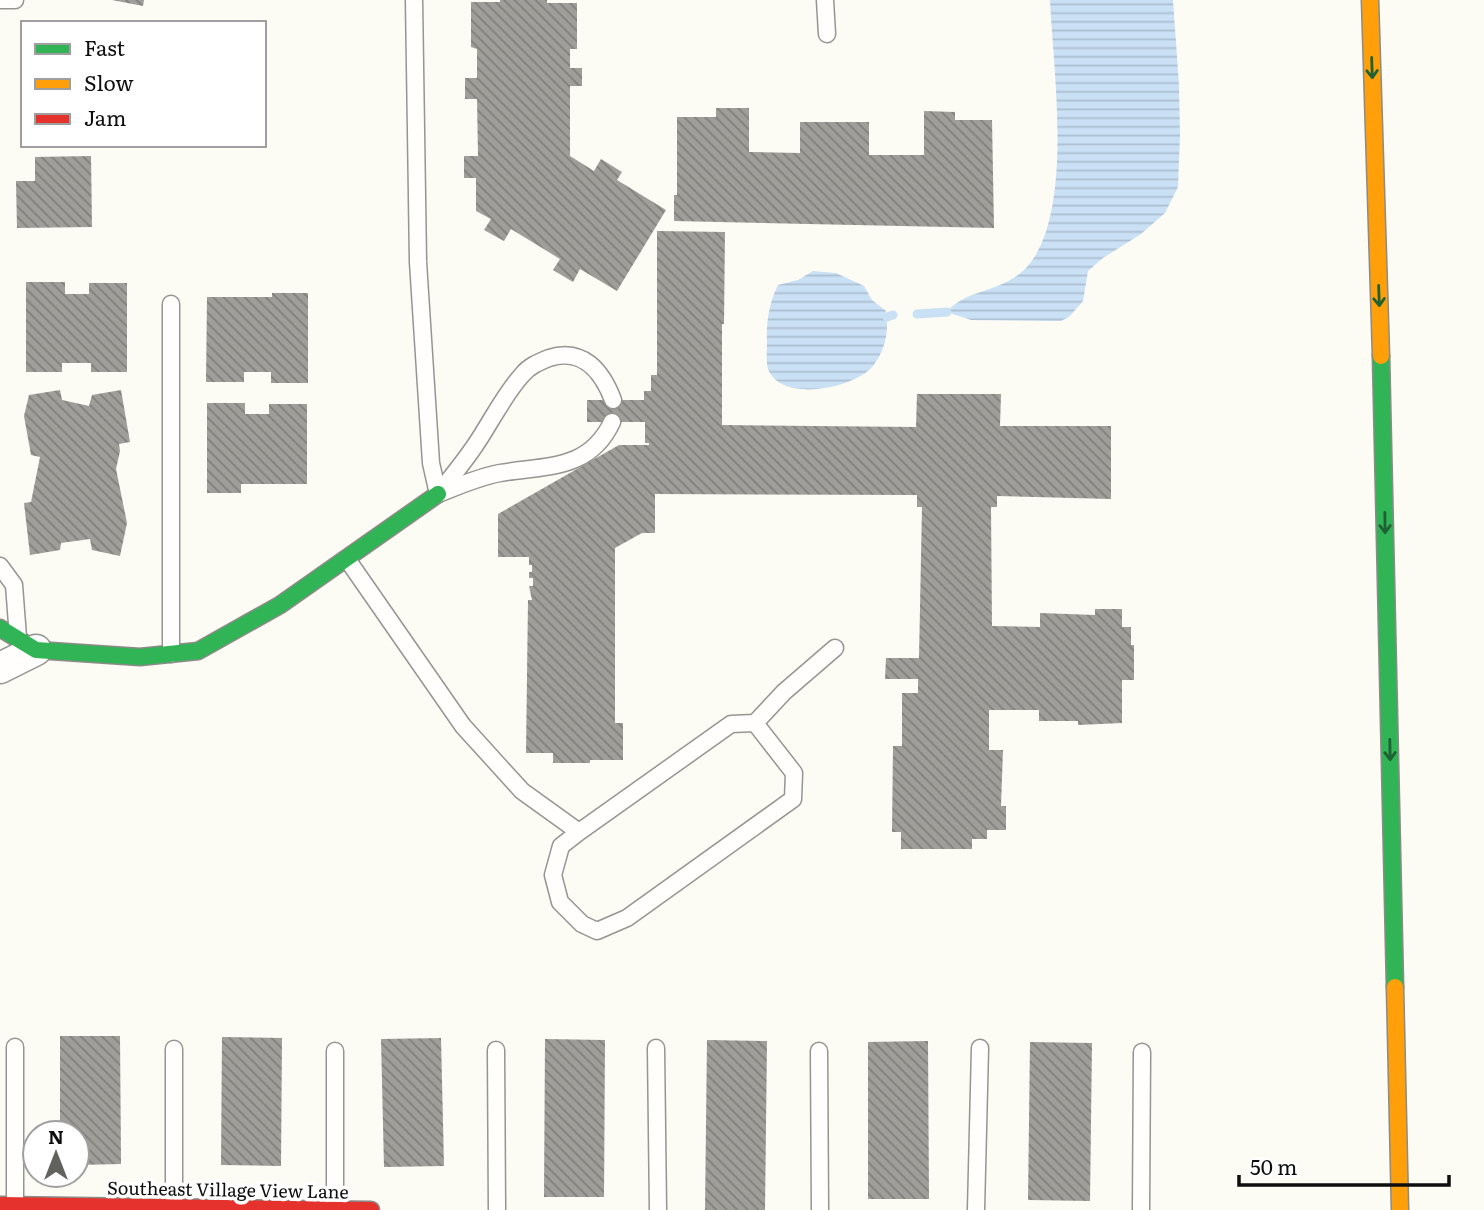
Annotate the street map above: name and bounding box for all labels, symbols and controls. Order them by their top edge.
legend [21,21,266,147]
text: Fast [84,31,125,62]
one-way arrow [1366,56,1379,79]
text: Slow [84,66,134,97]
text: Jam [84,101,126,132]
one-way arrow [1373,284,1386,307]
one-way arrow [1378,511,1392,534]
one-way arrow [1383,739,1397,762]
north arrow [21,1119,91,1189]
text: N [48,1122,64,1150]
scale bar [1239,1144,1449,1188]
text: 50 m [1250,1150,1297,1181]
street label: Southeast Village View Lane [107,1173,349,1205]

